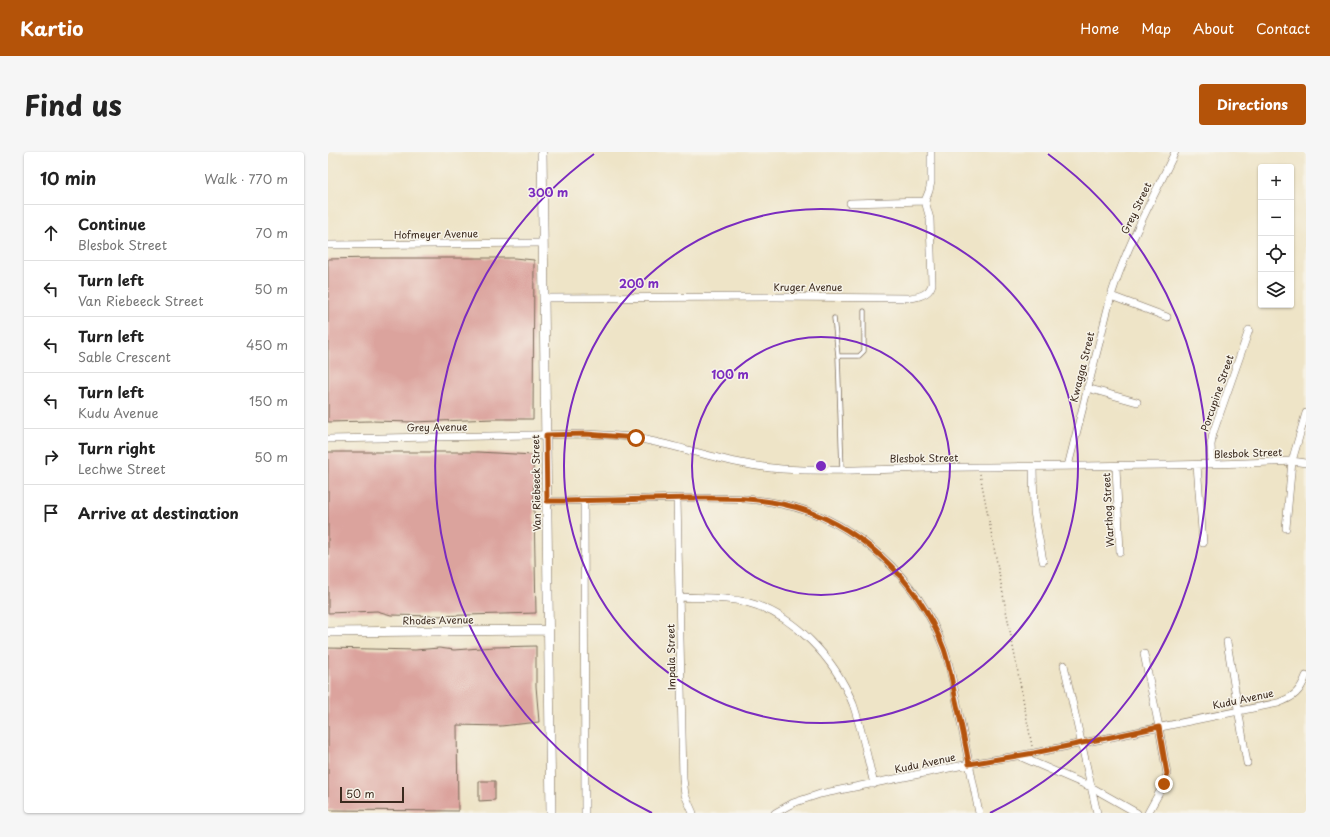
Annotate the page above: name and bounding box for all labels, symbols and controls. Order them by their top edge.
text: Kartio [20,14,83,42]
text: Home [1080,18,1119,39]
text: Map [1141,18,1171,39]
text: About [1193,18,1234,39]
text: Contact [1256,18,1310,39]
text: Find us [24,83,122,126]
button: Directions [1199,84,1306,125]
map controls [1258,164,1294,308]
button: + [1258,164,1294,200]
text: 10 min [40,165,96,191]
text: Walk · 770 m [204,169,288,188]
street label: Grey Street [1117,179,1155,236]
text: 300 m [528,183,568,201]
button: − [1258,200,1294,236]
text: Continue [78,212,146,235]
icon: ahead [40,222,62,244]
text: 70 m [255,223,288,242]
street label: Hofmeyer Avenue [394,225,479,242]
text: Blesbok Street [78,235,167,254]
button: locate [1258,236,1294,272]
text: Turn left [78,268,144,291]
button: layers [1258,272,1294,308]
text: 200 m [619,274,659,292]
icon: left [40,278,62,300]
text: 50 m [254,279,288,298]
street label: Kruger Avenue [773,279,843,294]
text: Van Riebeeck Street [78,291,203,310]
text: Turn left [78,324,144,347]
street label: Kwagga Street [1066,330,1098,404]
icon: left [40,334,62,356]
text: 450 m [246,335,288,354]
text: Sable Crescent [78,347,171,366]
street label: Porcupine Street [1196,352,1237,433]
text: 100 m [711,365,749,383]
text: Turn left [78,380,144,403]
icon: left [40,390,62,412]
text: 150 m [249,391,288,410]
text: Kudu Avenue [78,403,159,422]
street label: Grey Avenue [406,418,468,435]
route start [627,429,645,447]
street label: Van Riebeeck Street [527,435,544,531]
text: Turn right [78,436,155,459]
street label: Blesbok Street [1213,444,1282,461]
icon: right [40,446,62,468]
text: 50 m [254,447,288,466]
street label: Blesbok Street [890,449,958,466]
text: Lechwe Street [78,459,166,478]
centre of rings [814,459,828,473]
street label: Warthog Street [1098,472,1117,548]
text: Arrive at destination [78,501,239,524]
icon: arrive [40,502,62,524]
street label: Rhodes Avenue [402,611,474,628]
street label: Impala Street [662,624,679,690]
street label: Kudu Avenue [1211,685,1275,712]
street label: Kudu Avenue [893,749,957,776]
route end [1155,775,1173,793]
scale bar [340,785,404,804]
text: 50 m [346,785,375,802]

